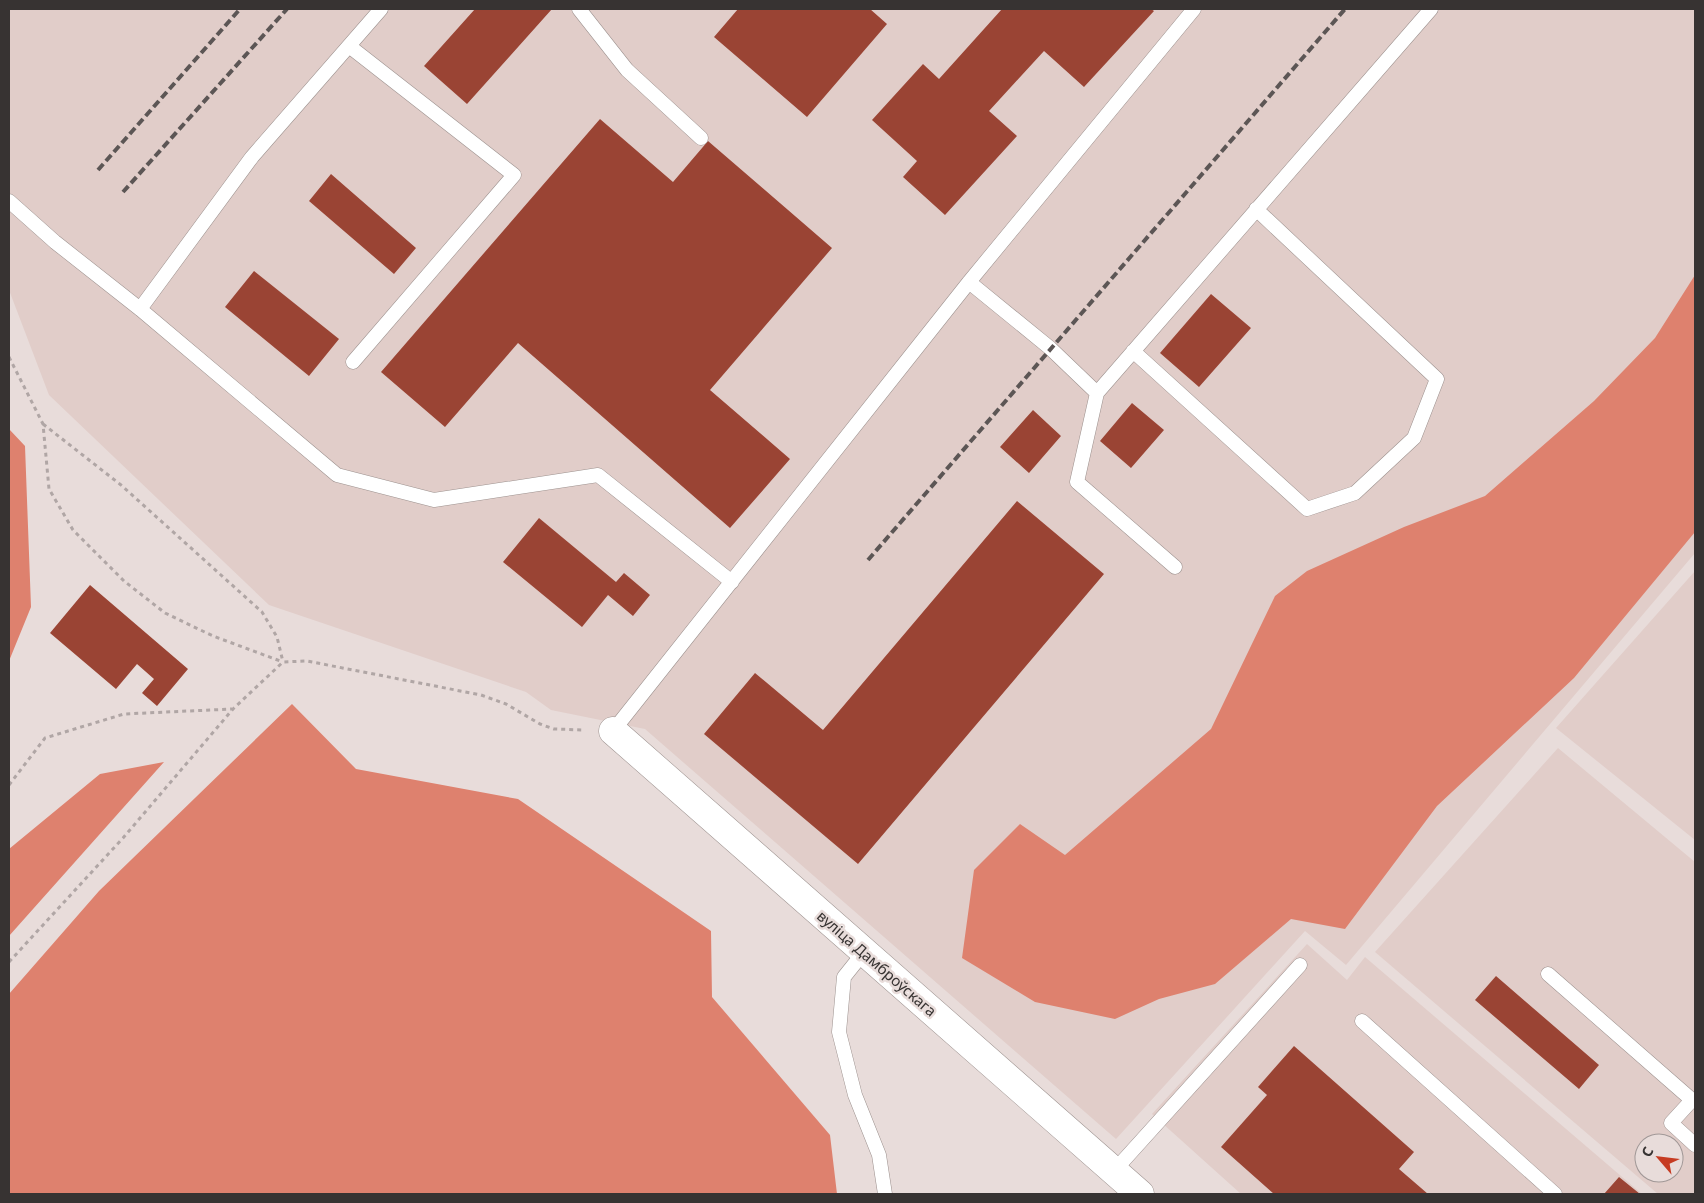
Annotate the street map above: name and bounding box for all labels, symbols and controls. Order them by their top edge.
street label: вуліца Дамброўскага [813,906,941,1020]
north arrow [1634,1133,1684,1183]
text: С [1637,1143,1658,1160]

